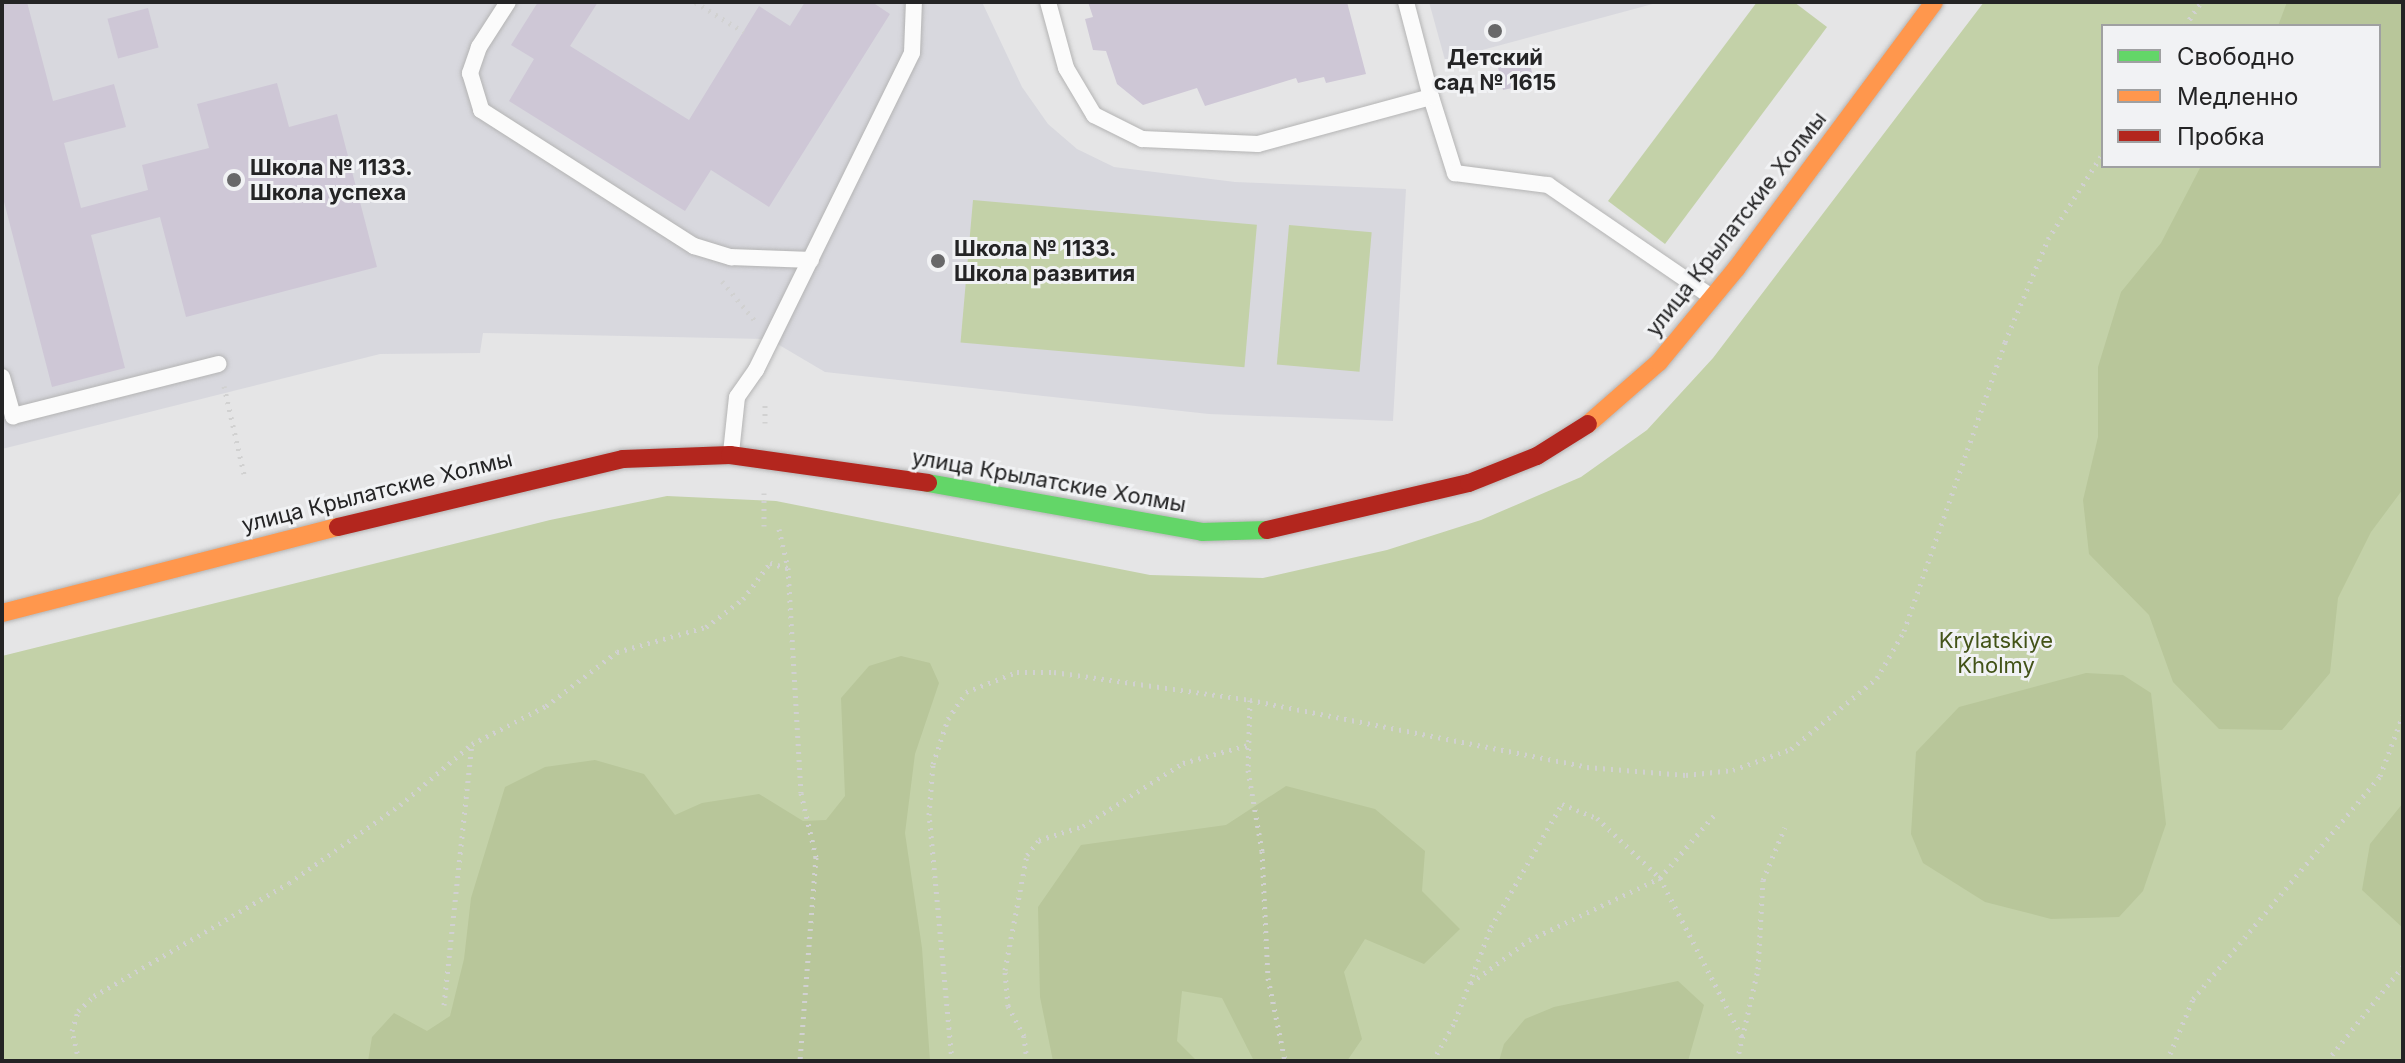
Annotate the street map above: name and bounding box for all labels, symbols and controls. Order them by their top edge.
marker: Детский сад № 1615 [1486,22,1504,40]
legend [2101,24,2381,168]
text: Свободно [2177,42,2295,71]
place label: Детский сад № 1615 [1434,44,1556,96]
text: Медленно [2177,82,2298,111]
street label: улица Крылатские Холмы [1640,106,1832,342]
text: Пробка [2177,122,2265,151]
place label: Школа № 1133. Школа успеха [250,154,413,206]
marker: Школа № 1133. Школа успеха [225,171,243,189]
place label: Школа № 1133. Школа развития [954,235,1135,286]
marker: Школа № 1133. Школа развития [929,252,947,270]
street label: улица Крылатские Холмы [910,444,1188,518]
street label: улица Крылатские Холмы [239,446,515,538]
park label: Krylatskiye Kholmy [1939,627,2053,678]

